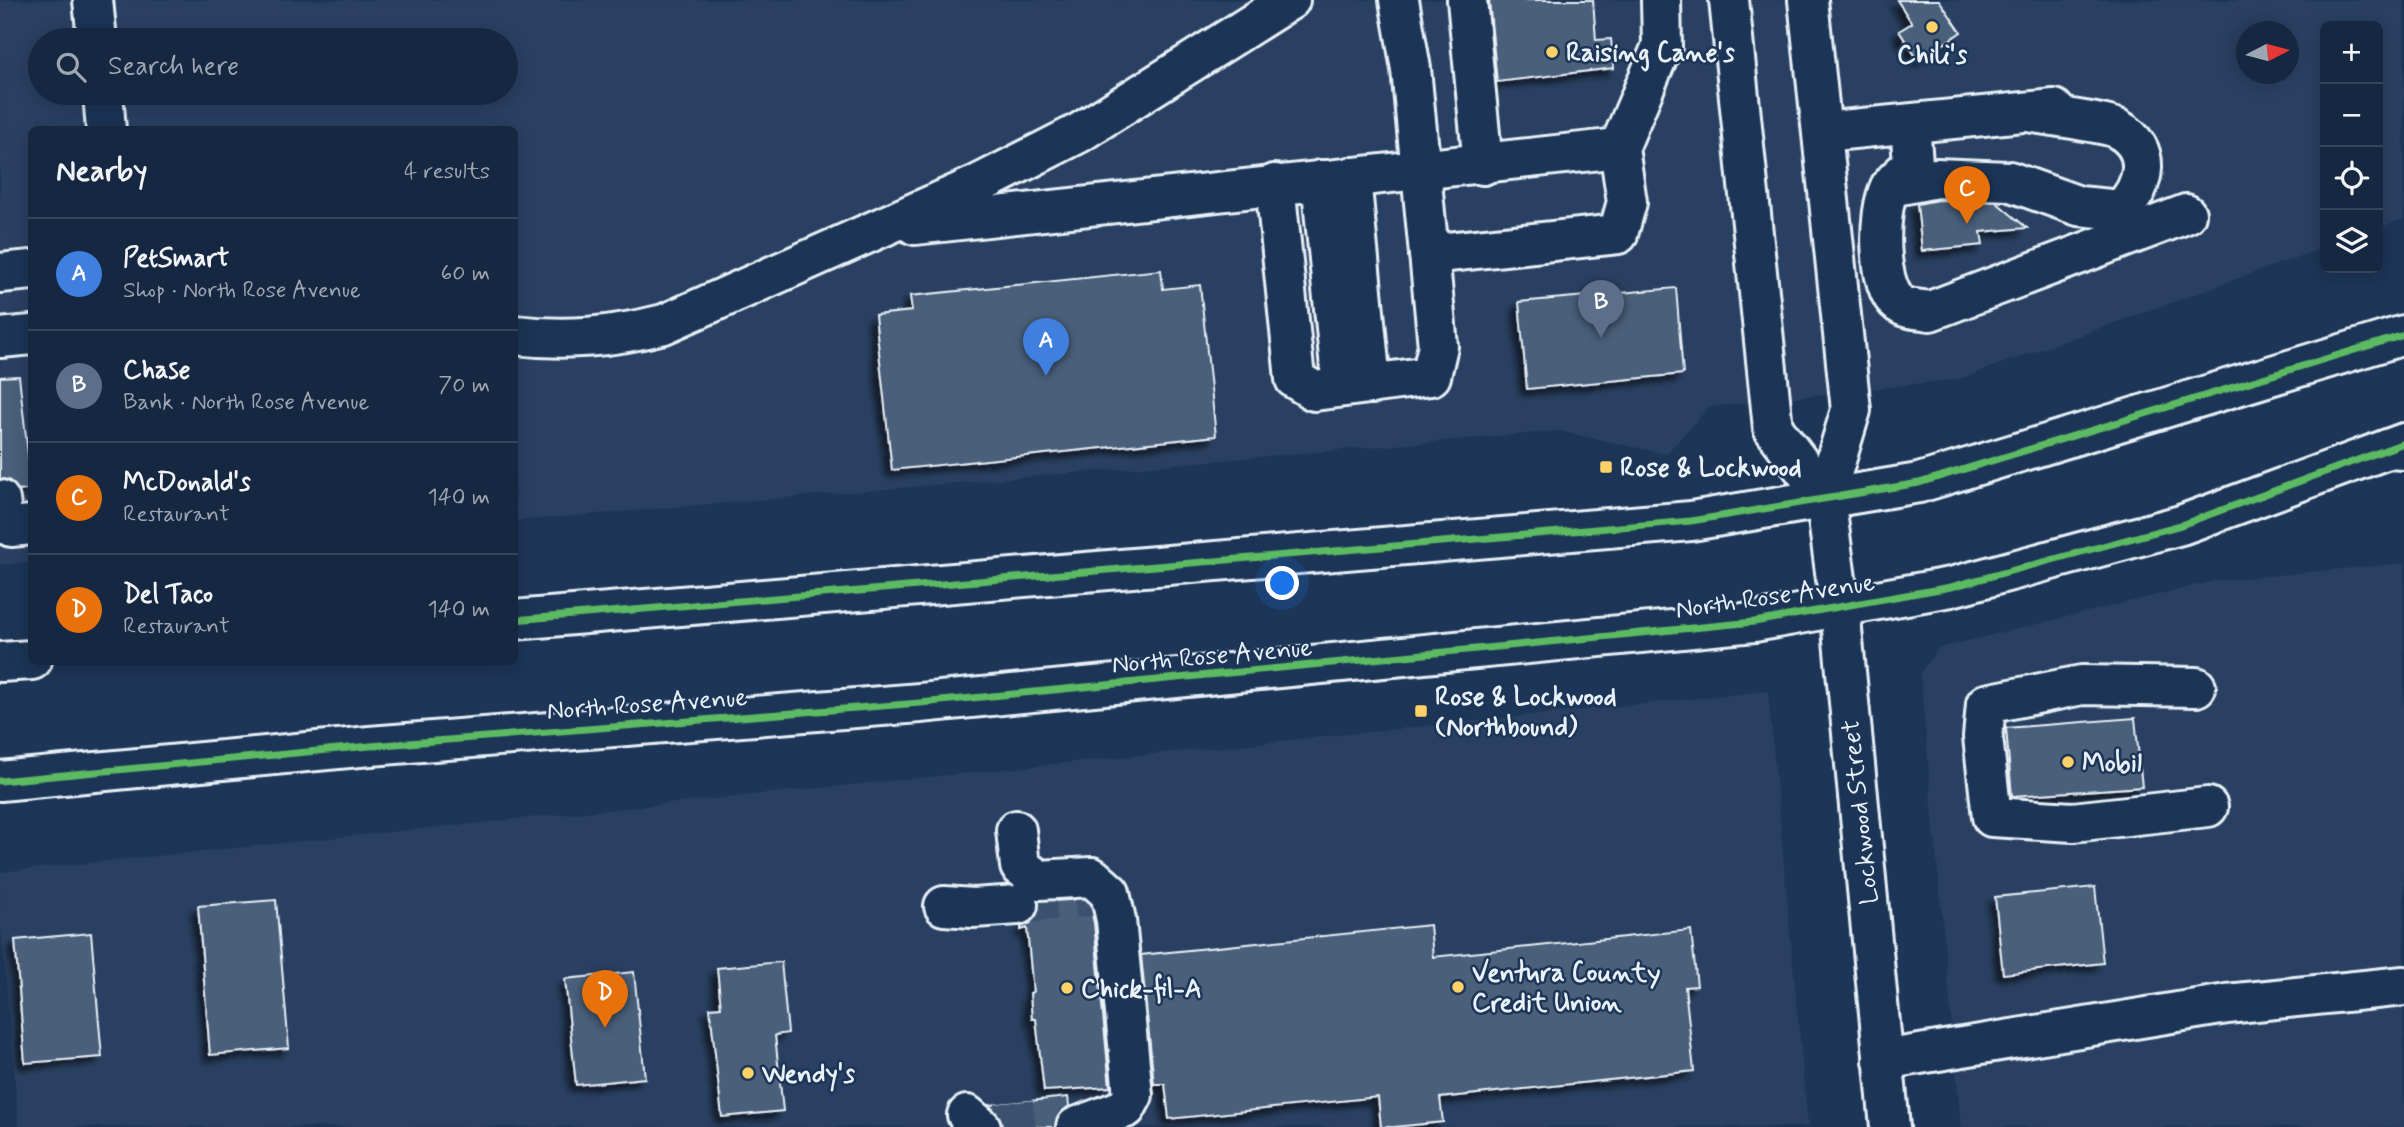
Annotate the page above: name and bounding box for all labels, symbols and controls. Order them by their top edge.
marker: Chili's [1924,19,1940,35]
north arrow [2236,21,2299,84]
map controls [2320,21,2383,273]
button: + [2320,21,2383,84]
search box [28,28,518,105]
place label: Raising Cane's [1566,37,1735,72]
place label: Chili's [1897,39,1968,73]
marker: Raising Cane's [1544,44,1560,60]
icon: search [52,48,90,86]
text: Search here [108,50,239,84]
button: − [2320,84,2383,147]
button: locate [2320,147,2383,210]
text: Nearby [56,152,147,191]
text: 4 results [404,157,490,187]
pin: C [1944,166,1990,224]
button: layers [2320,210,2383,273]
text: PetSmart [123,242,229,276]
text: A [71,259,87,289]
text: 60 m [441,259,490,289]
text: Shop · North Rose Avenue [123,276,361,306]
pin: B [1578,280,1624,338]
pin: A [1023,318,1069,376]
text: Chase [123,354,190,388]
text: B [72,371,86,401]
text: 70 m [438,371,490,401]
text: Bank · North Rose Avenue [123,388,369,418]
place label: Rose & Lockwood [1620,452,1802,486]
marker: Rose & Lockwood [1598,459,1614,475]
text: McDonald's [123,466,251,500]
text: C [71,483,87,513]
text: 140 m [427,483,490,513]
text: Restaurant [123,500,230,530]
your location [1265,566,1299,600]
street label: North Rose Avenue [1673,566,1877,628]
text: Del Taco [123,578,213,612]
text: D [71,595,87,625]
text: 140 m [427,595,490,625]
text: Restaurant [123,612,230,642]
street label: North Rose Avenue [1111,631,1314,683]
street label: North Rose Avenue [546,681,749,729]
place label: Rose & Lockwood (Northbound) [1435,681,1617,745]
marker: Rose & Lockwood (Northbound) [1413,703,1429,719]
street label: Lockwood Street [1834,718,1888,906]
place label: Mobil [2082,747,2142,781]
marker: Mobil [2060,754,2076,770]
place label: Ventura County Credit Union [1472,957,1660,1021]
pin: D [582,970,628,1028]
place label: Chick-fil-A [1081,973,1202,1007]
marker: Ventura County Credit Union [1450,979,1466,995]
marker: Chick-fil-A [1059,980,1075,996]
place label: Wendy's [761,1058,855,1092]
marker: Wendy's [740,1065,756,1081]

